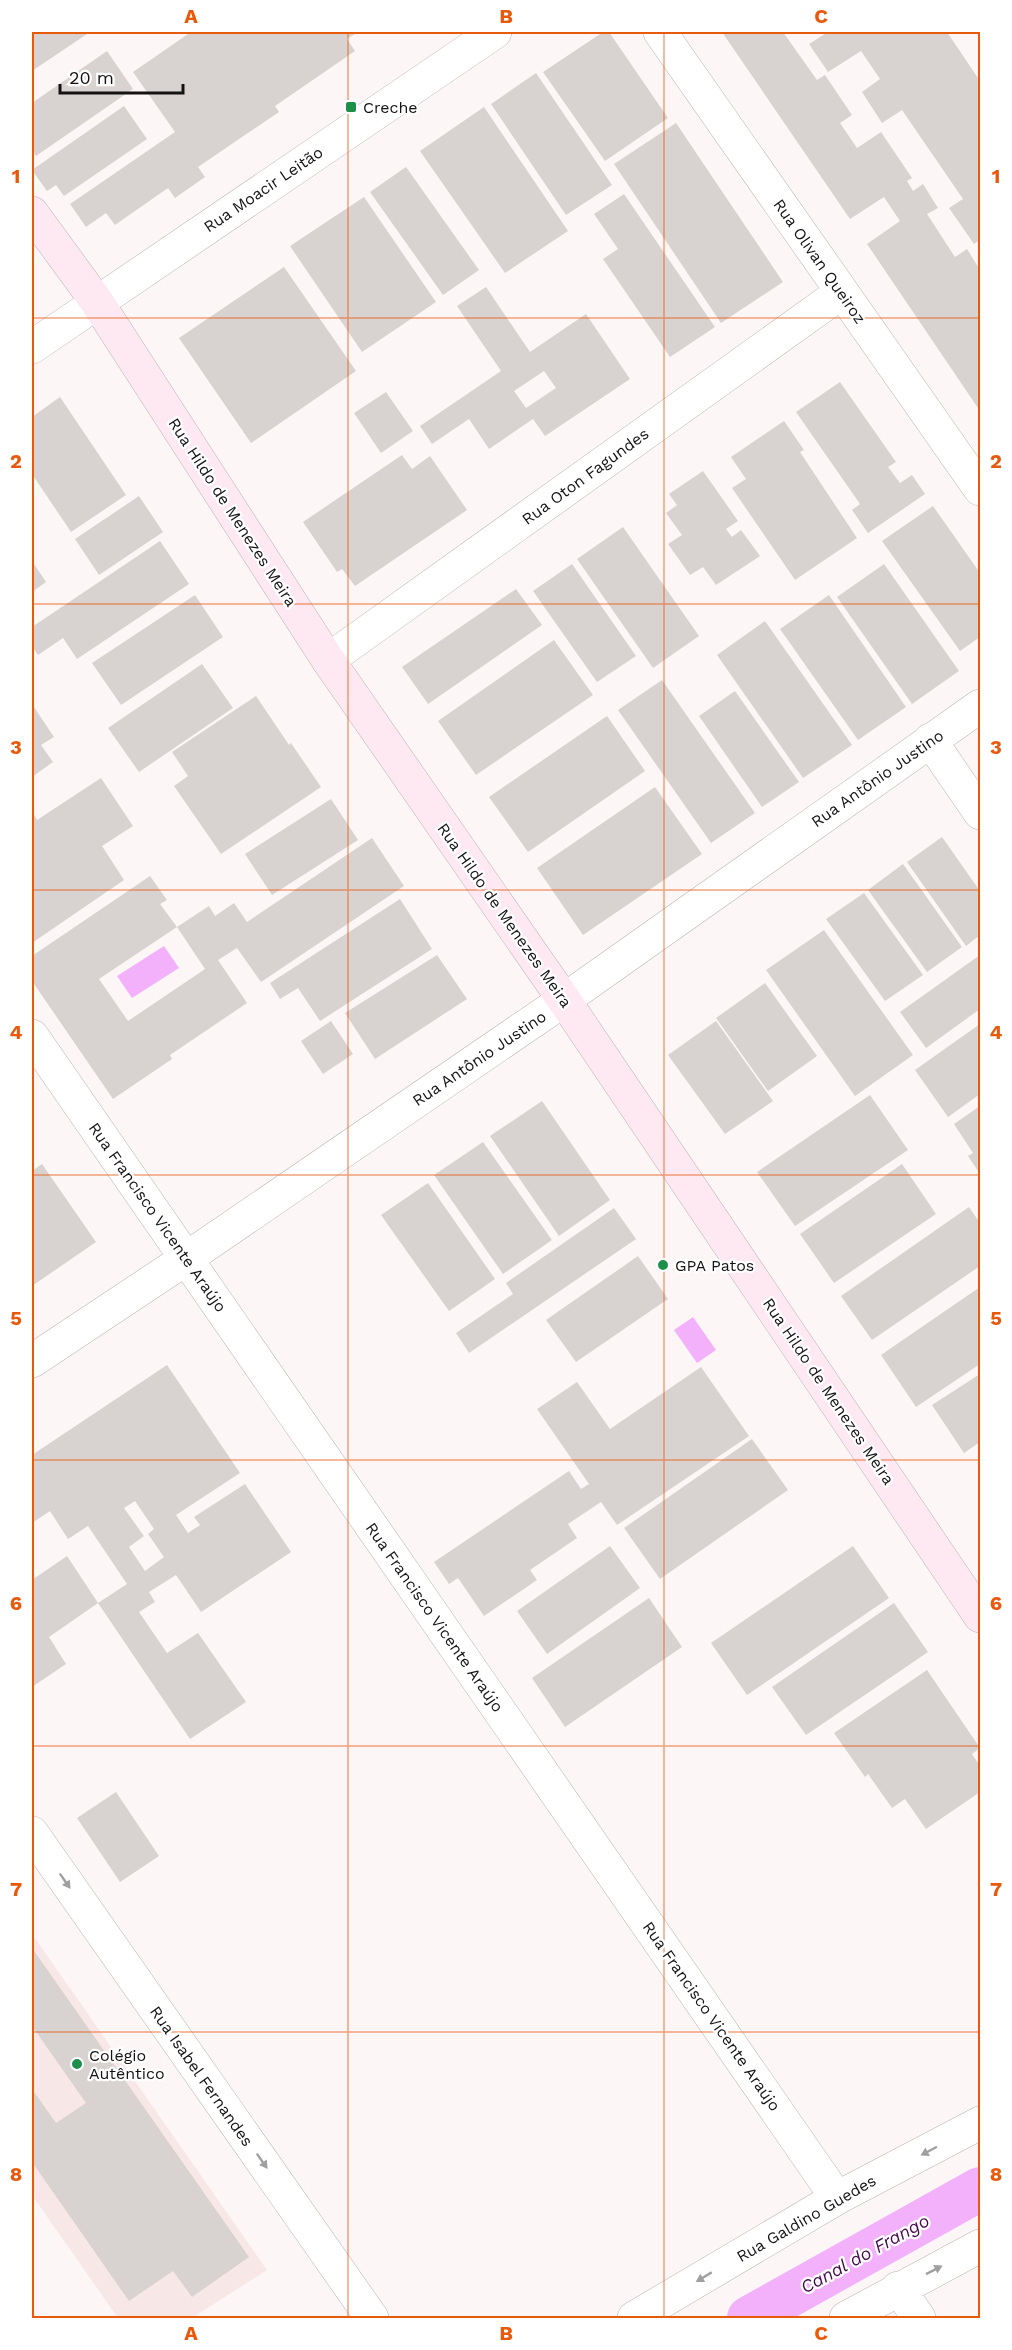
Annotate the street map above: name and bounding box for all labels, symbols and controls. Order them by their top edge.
text: A [184,4,198,28]
text: B [499,4,513,28]
text: C [814,4,828,28]
scale bar [60,57,183,95]
text: 20 m [69,67,114,88]
place label: Creche [363,98,418,117]
marker: Creche [344,100,358,114]
street label: Rua Moacir Leitão [200,142,326,236]
text: 1 [12,164,20,188]
text: 1 [992,164,1000,188]
street label: Rua Olivan Queiroz [769,195,870,327]
street label: Rua Hildo de Menezes Meira [164,414,301,610]
street label: Rua Oton Fagundes [518,424,652,529]
text: 2 [10,449,22,473]
text: 2 [990,449,1002,473]
street label: Rua Antônio Justino [808,726,947,831]
text: 3 [10,735,22,759]
text: 3 [990,735,1002,759]
street label: Rua Hildo de Menezes Meira [433,819,576,1011]
street label: Rua Antônio Justino [409,1007,550,1110]
text: 4 [10,1020,23,1044]
text: 4 [990,1020,1003,1044]
street label: Rua Francisco Vicente Araújo [85,1119,230,1316]
place label: GPA Patos [675,1256,754,1275]
marker: GPA Patos [656,1258,670,1272]
street label: Rua Hildo de Menezes Meira [759,1294,898,1488]
text: 5 [10,1306,22,1330]
text: 5 [990,1306,1002,1330]
street label: Rua Francisco Vicente Araújo [362,1519,507,1716]
text: 6 [10,1591,22,1615]
text: 6 [990,1591,1002,1615]
one-way arrow [59,1872,71,1888]
text: 7 [10,1877,22,1901]
text: 7 [990,1877,1002,1901]
street label: Rua Francisco Vicente Araújo [639,1918,784,2115]
street label: Rua Isabel Fernandes [146,2003,257,2150]
place label: Colégio Autêntico [89,2046,165,2083]
marker: Colégio Autêntico [70,2057,84,2071]
one-way arrow [920,2146,937,2155]
one-way arrow [256,2152,268,2168]
text: 8 [10,2162,22,2186]
text: 8 [990,2162,1002,2186]
street label: Rua Galdino Guedes [733,2171,879,2266]
water label: Canal do Frango [797,2210,933,2298]
one-way arrow [925,2265,942,2275]
one-way arrow [695,2272,712,2282]
text: A [184,2321,198,2345]
text: B [499,2321,513,2345]
text: C [814,2321,828,2345]

